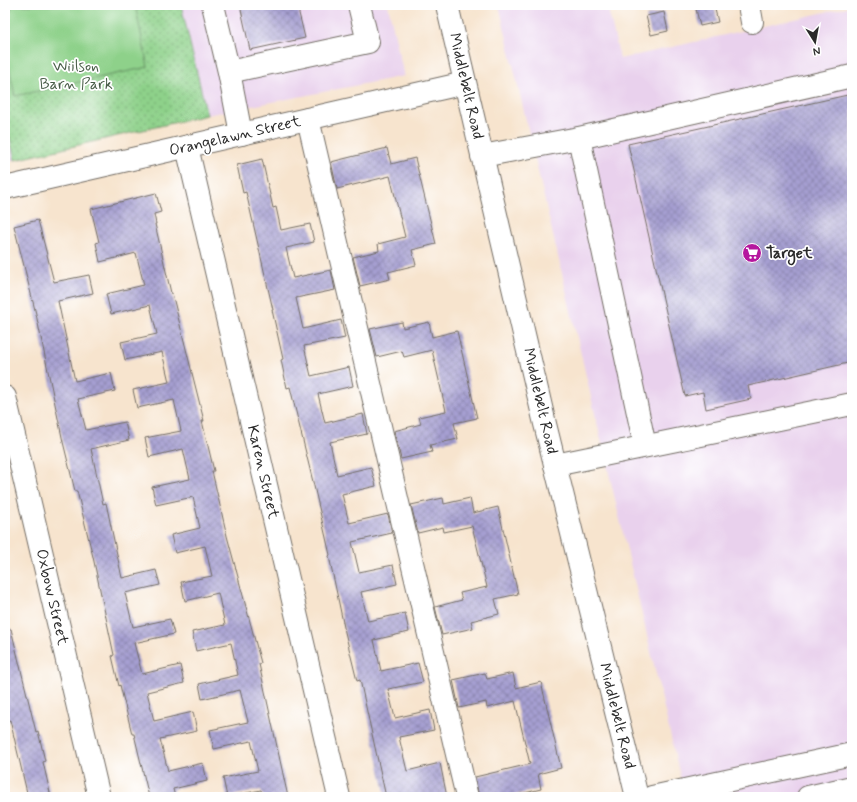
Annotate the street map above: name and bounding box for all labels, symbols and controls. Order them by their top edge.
north arrow [795,22,835,62]
street label: Middlebelt Road [444,31,488,141]
text: N [812,43,822,58]
park label: Wiilson Barn Park [39,56,113,95]
street label: Orangelawn Street [167,111,304,162]
supermarket icon: Target [741,242,763,264]
place label: Target [766,243,813,266]
street label: Middlebelt Road [518,346,562,456]
street label: Karen Street [242,423,284,522]
street label: Oxbow Street [31,547,73,648]
street label: Middlebelt Road [594,661,640,771]

